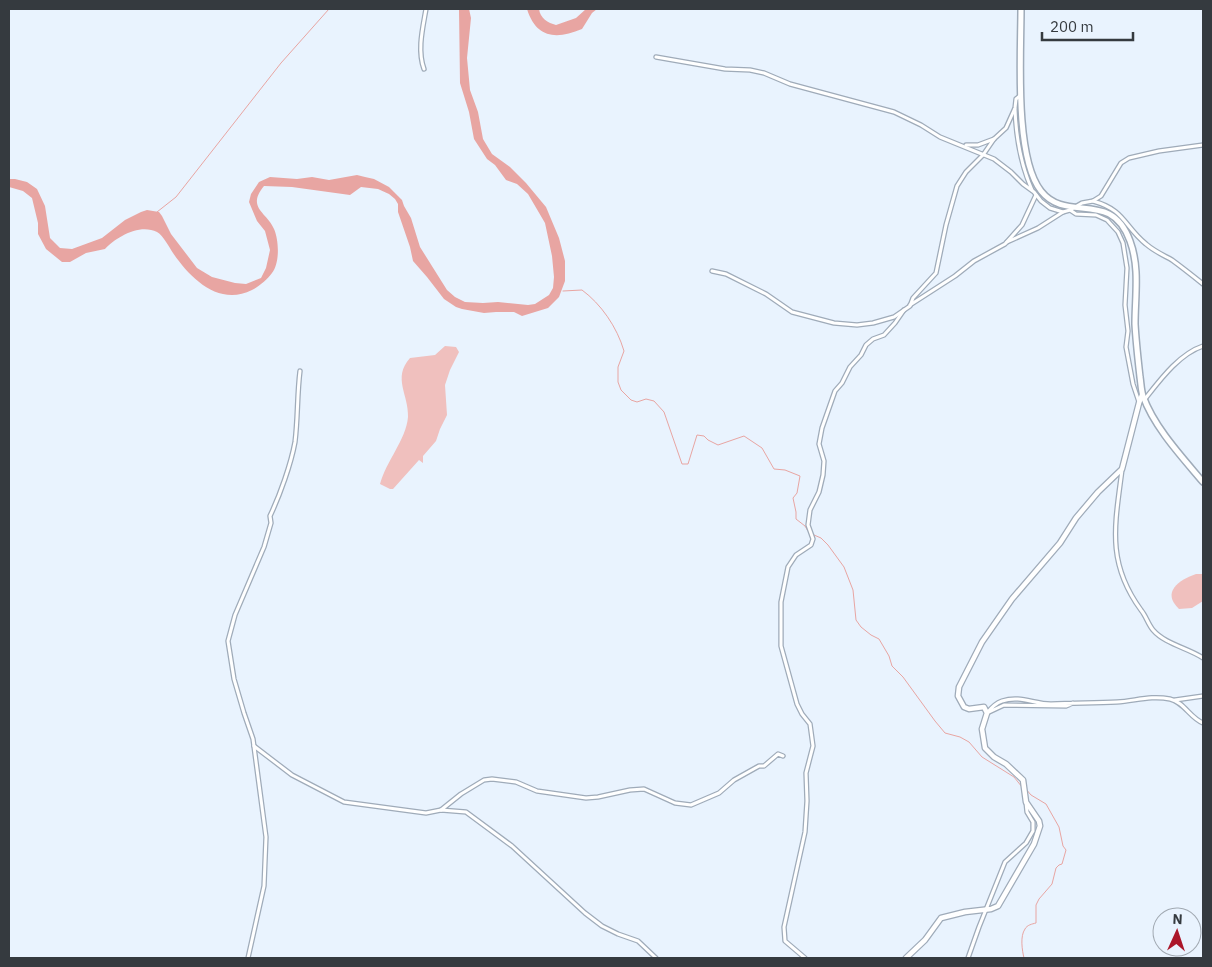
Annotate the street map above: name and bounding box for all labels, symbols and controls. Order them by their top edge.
scale bar [1042,10,1133,42]
text: 200 m [1050,17,1094,36]
north arrow [1152,907,1202,957]
text: N [1172,910,1183,928]

